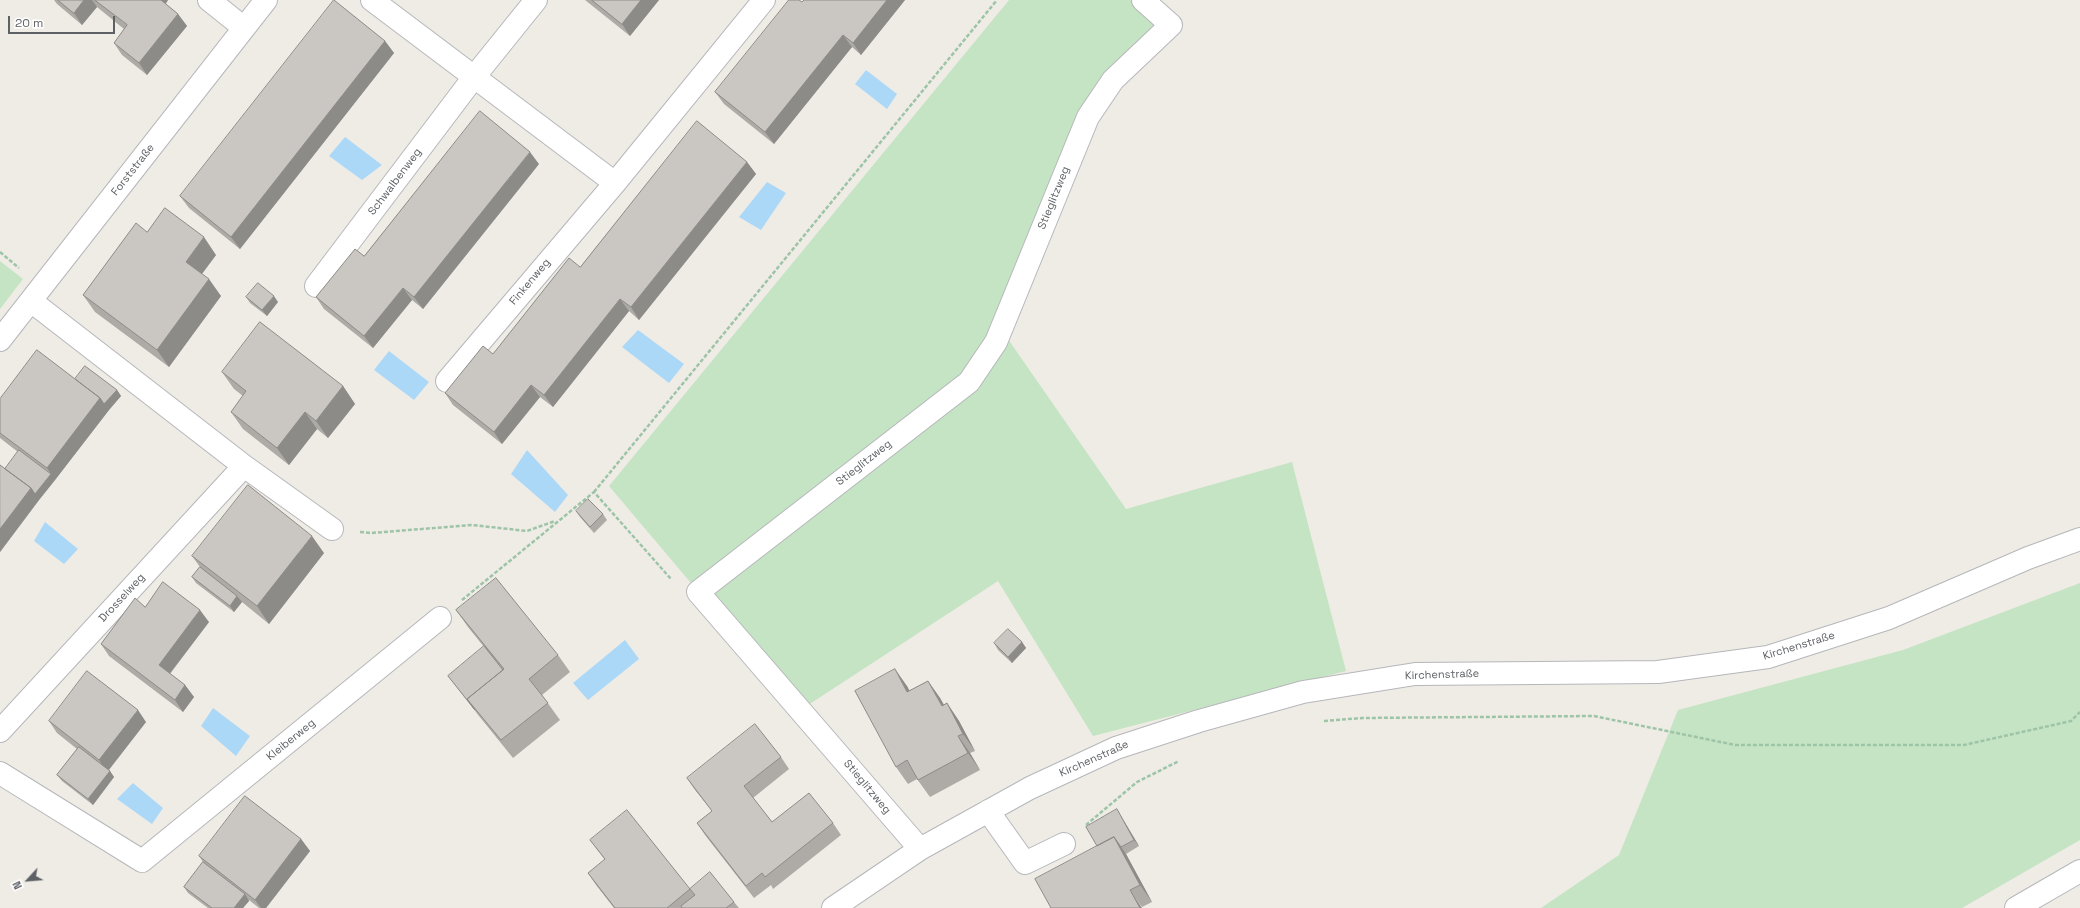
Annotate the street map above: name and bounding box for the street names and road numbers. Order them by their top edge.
street label: Forststraße [109,142,157,198]
street label: Schwalbenweg [366,146,424,218]
street label: Stieglitzweg [1035,165,1073,231]
street label: Finkenweg [507,256,553,308]
street label: Stieglitzweg [834,437,894,489]
street label: Drosselweg [96,571,148,625]
street label: Kirchenstraße [1762,629,1836,663]
street label: Kirchenstraße [1405,667,1479,683]
street label: Kleiberweg [264,716,318,764]
street label: Kirchenstraße [1057,738,1131,780]
street label: Stieglitzweg [841,757,893,817]

